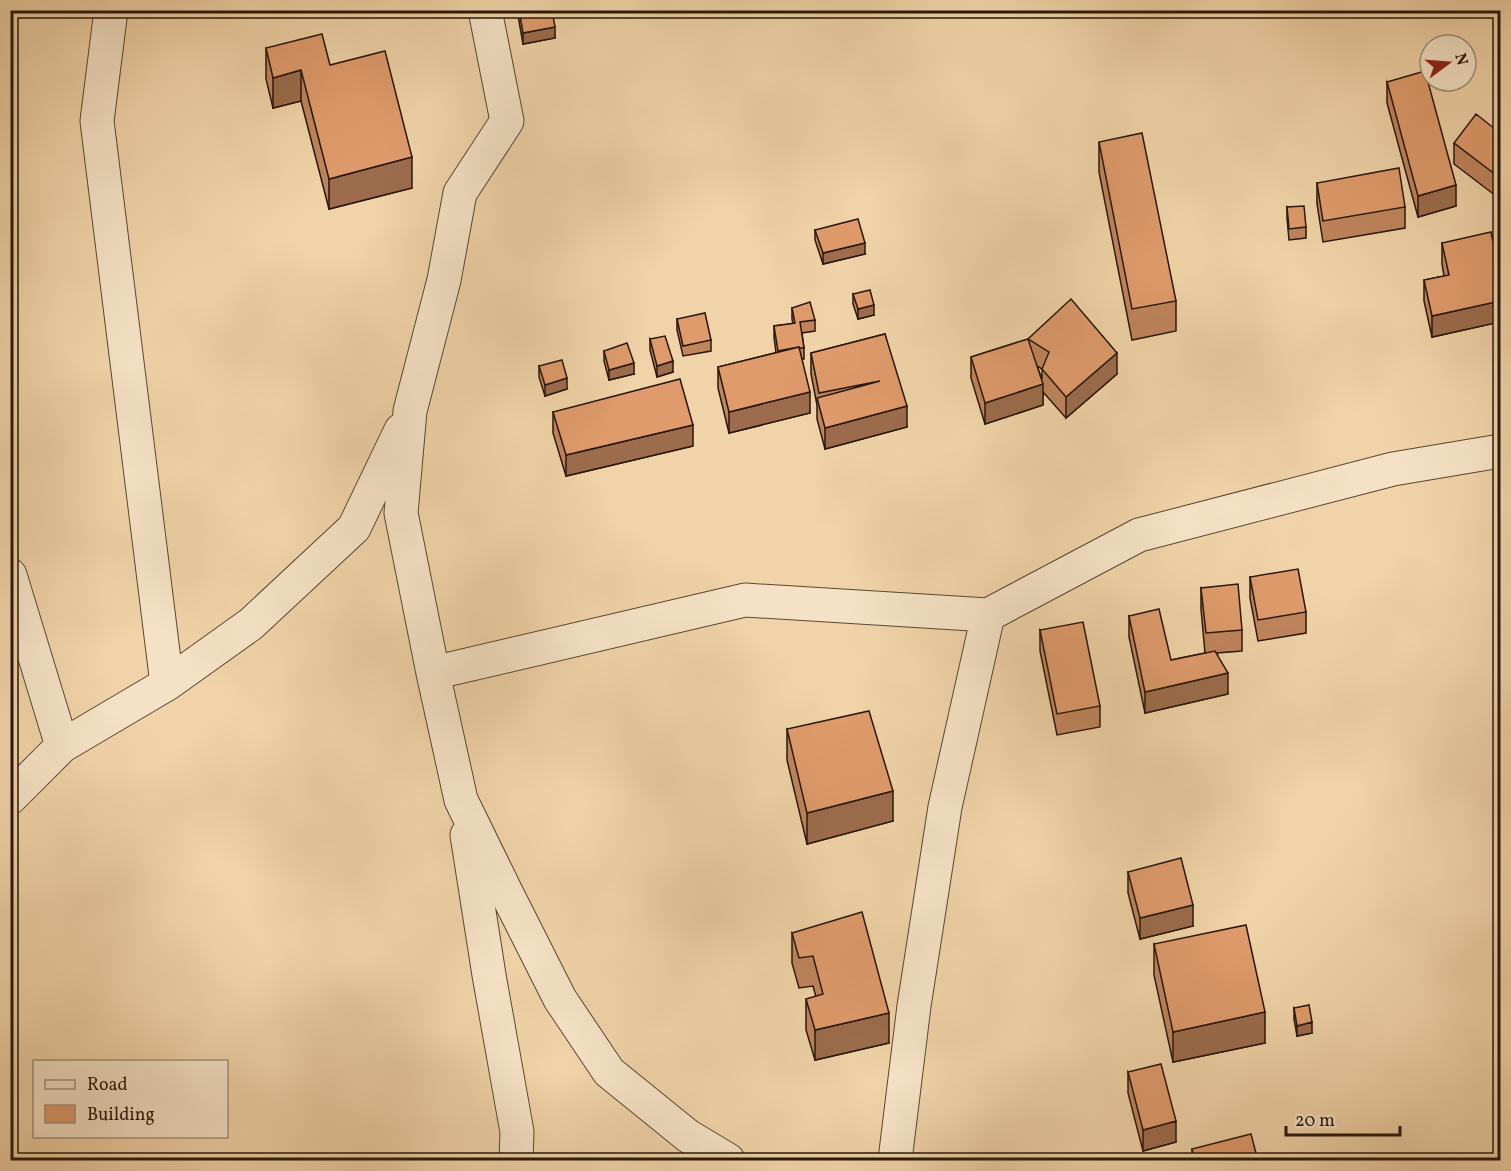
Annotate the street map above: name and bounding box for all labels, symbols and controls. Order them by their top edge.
north arrow [1418,33,1478,93]
text: N [1448,51,1473,68]
legend [33,1060,228,1138]
text: Road [87,1073,128,1098]
scale bar [1286,1099,1400,1137]
text: Building [87,1103,155,1128]
text: 20 m [1295,1109,1335,1134]

